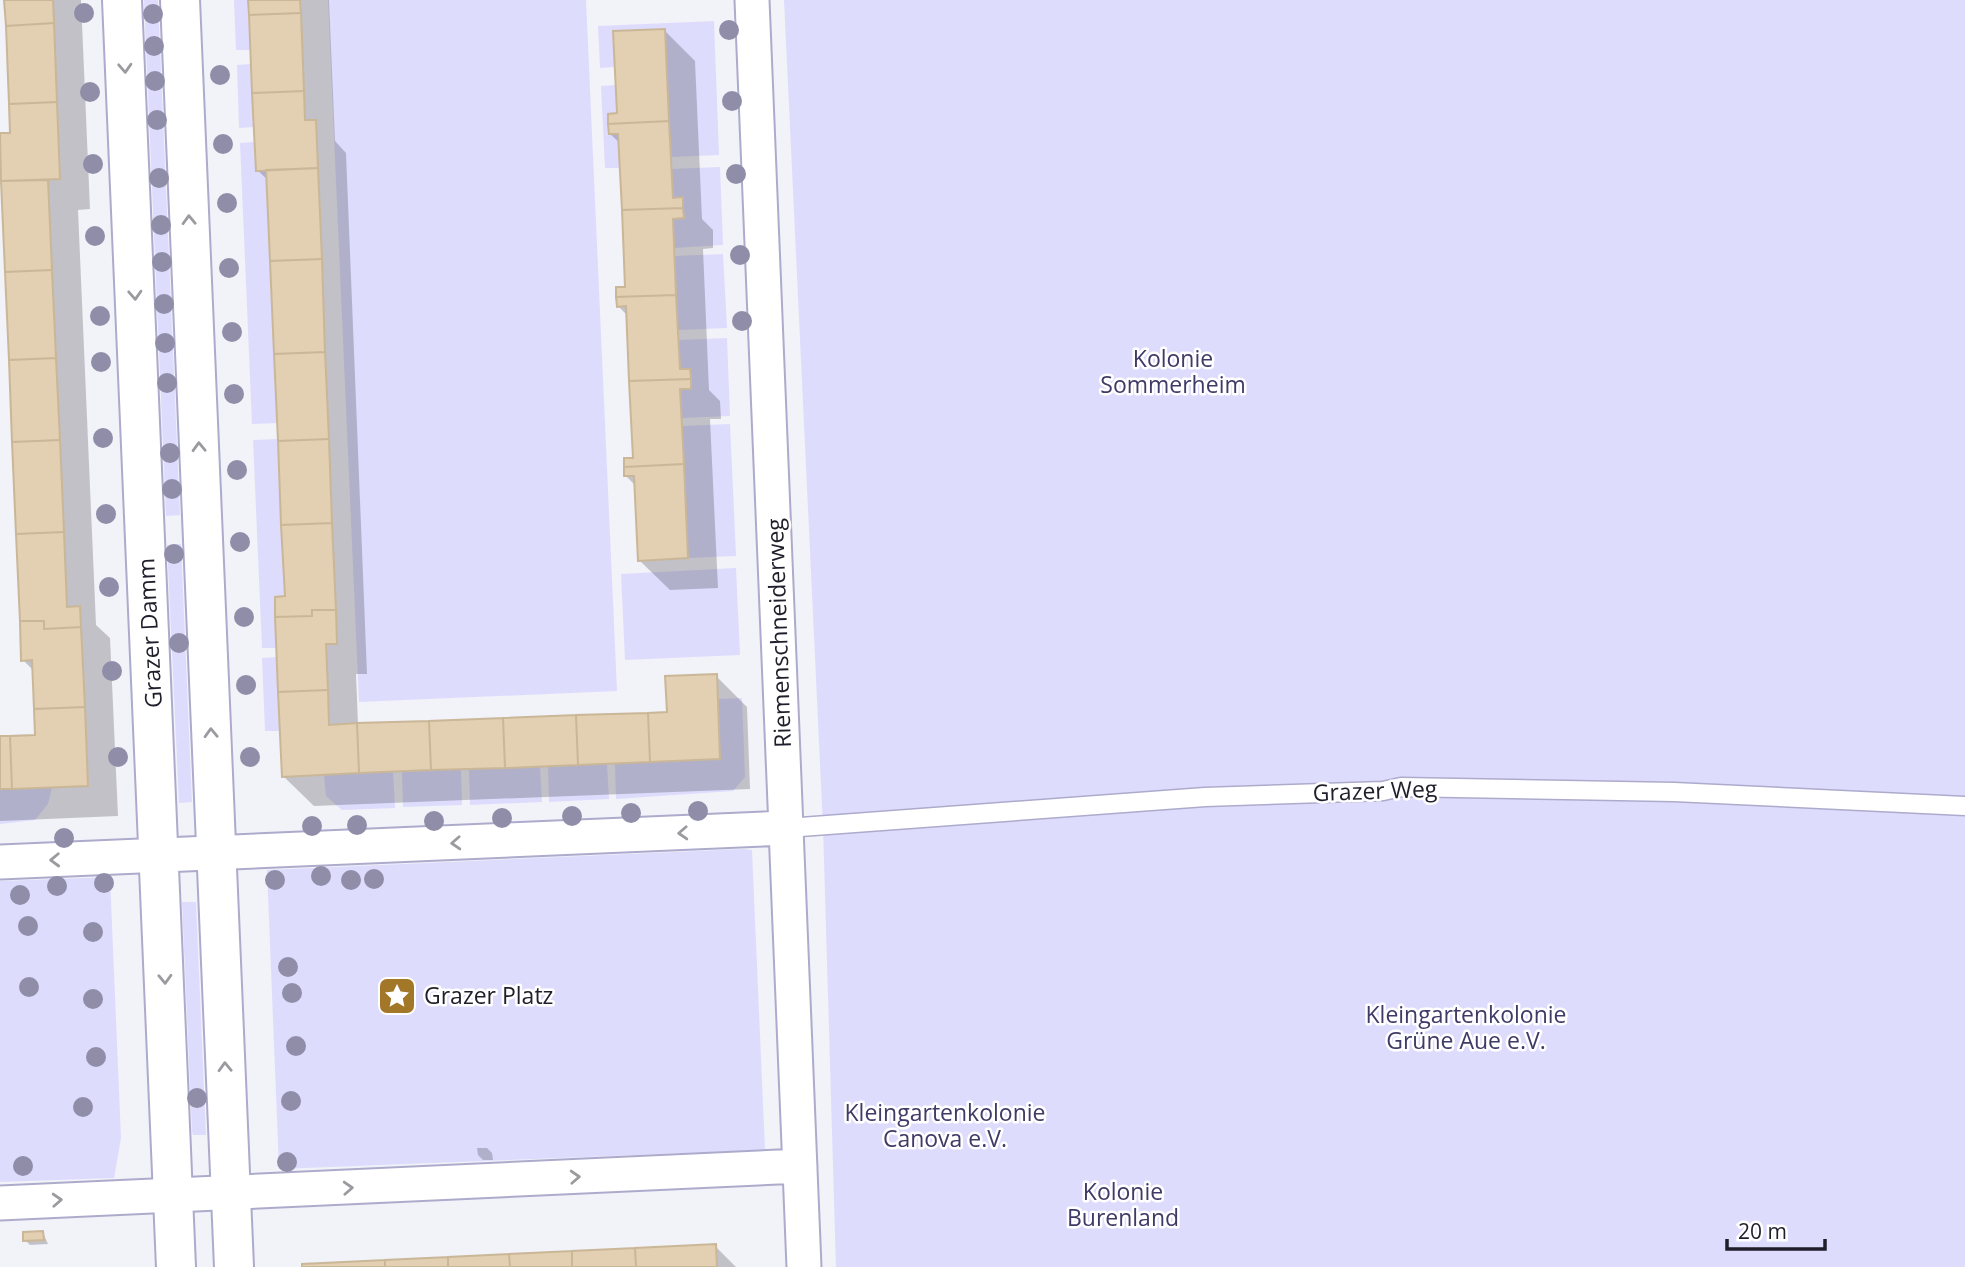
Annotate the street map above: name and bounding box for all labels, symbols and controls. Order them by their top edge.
one-way arrow [118,63,133,74]
one-way arrow [182,214,197,225]
one-way arrow [128,290,143,301]
park label: Kolonie Sommerheim [1100,342,1246,400]
one-way arrow [192,442,207,453]
street label: Riemenschneiderweg [758,517,798,748]
street label: Grazer Damm [129,557,169,709]
one-way arrow [203,727,218,738]
street label: Grazer Weg [1312,772,1438,808]
one-way arrow [677,825,688,840]
one-way arrow [450,835,461,850]
one-way arrow [49,852,60,867]
one-way arrow [157,974,172,985]
place icon: Grazer Platz [376,975,418,1017]
place label: Grazer Platz [424,979,553,1011]
park label: Kleingartenkolonie Grüne Aue e.V. [1366,998,1567,1056]
one-way arrow [218,1062,233,1073]
park label: Kleingartenkolonie Canova e.V. [845,1096,1046,1154]
one-way arrow [570,1170,581,1185]
park label: Kolonie Burenland [1067,1175,1179,1233]
one-way arrow [343,1180,354,1195]
one-way arrow [52,1193,63,1208]
scale bar [1727,1208,1825,1252]
text: 20 m [1738,1217,1787,1245]

